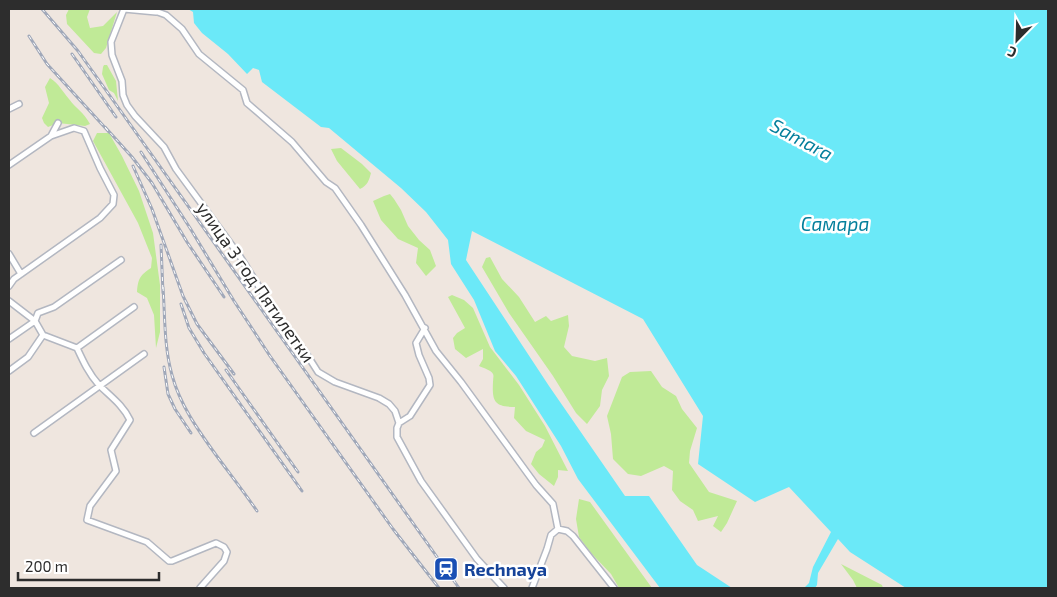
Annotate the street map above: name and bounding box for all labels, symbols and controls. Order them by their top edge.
north arrow [992,15,1042,65]
text: С [1005,43,1019,62]
water label: Samara [767,113,837,165]
street label: улица 3 год Пятилетки [192,198,320,366]
water label: Самара [801,212,869,235]
scale bar [18,550,159,582]
station icon: Rechnaya [433,556,459,582]
text: 200 m [25,557,68,575]
place label: Rechnaya [464,558,547,580]

